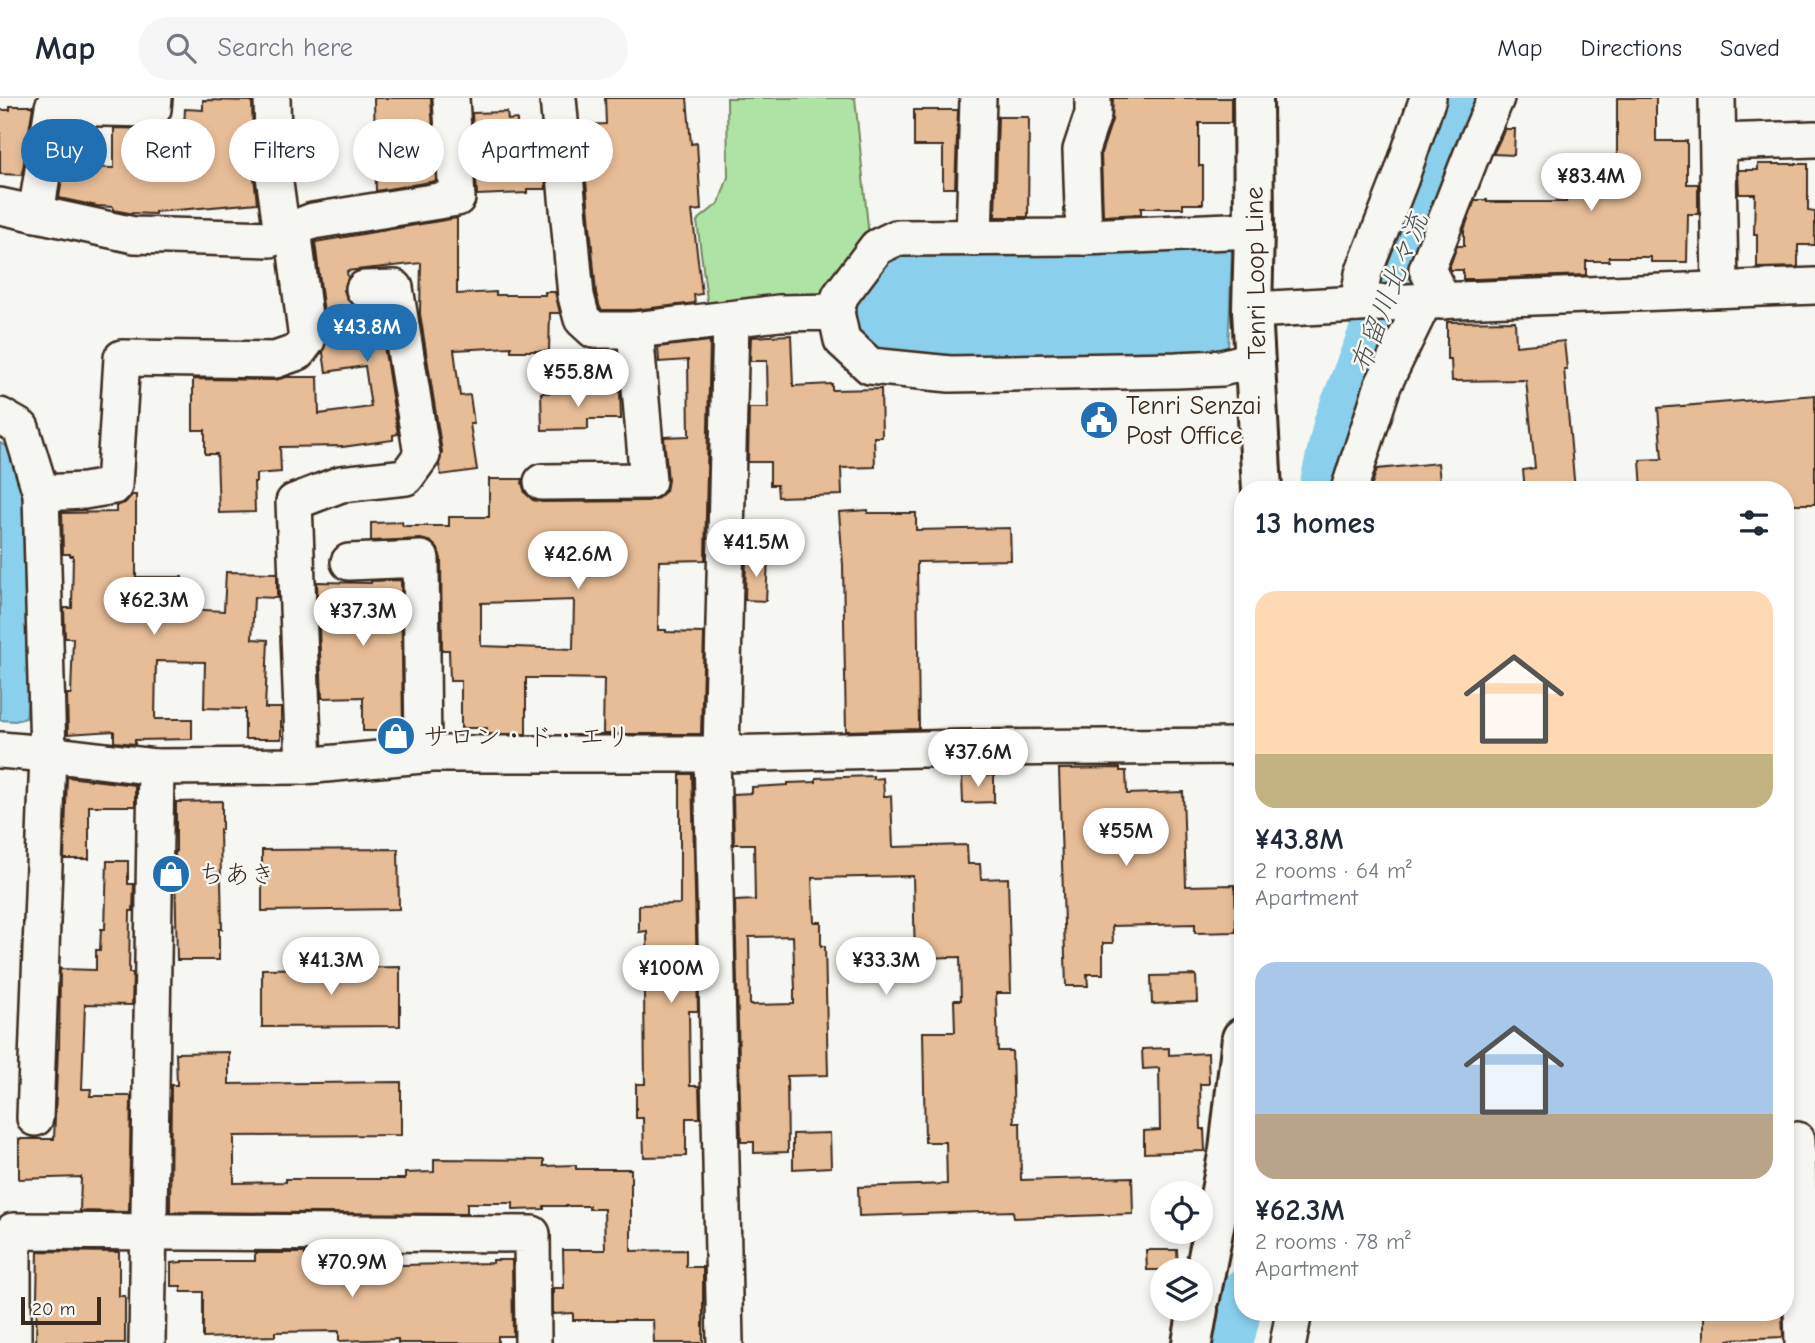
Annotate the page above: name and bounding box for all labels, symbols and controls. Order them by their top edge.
search box [138,17,628,80]
text: Map [35,29,96,67]
icon: search [162,29,200,67]
text: Search here [218,33,353,63]
text: Map [1497,34,1543,62]
text: Directions [1581,34,1682,62]
text: Saved [1720,34,1780,62]
chip: Buy [21,119,107,182]
chip: Rent [121,119,215,182]
chip: Filters [229,119,339,182]
chip: New [353,119,444,182]
chip: Apartment [458,119,613,182]
pin: ¥83.4M [1534,153,1648,213]
text: ¥83.4M [1557,162,1625,189]
street label: Tenri Loop Line [1239,186,1273,360]
water label: 布留川北々流 [1344,207,1435,378]
pin: ¥43.8M [310,304,424,364]
text: ¥43.8M [333,313,401,340]
pin: ¥55.8M [521,350,635,409]
text: ¥55.8M [543,358,613,385]
place label: Tenri Senzai Post Office [1126,391,1262,451]
public building icon: Tenri Senzai Post Office [1078,399,1120,441]
icon: filters [1735,504,1773,542]
text: 13 homes [1255,506,1375,541]
pin: ¥41.5M [699,519,813,579]
text: ¥41.5M [723,528,789,555]
pin: ¥42.6M [521,532,635,591]
text: ¥42.6M [544,540,612,567]
pin: ¥62.3M [97,578,211,637]
text: ¥62.3M [120,586,188,613]
pin: ¥37.3M [306,588,420,648]
text: ¥37.3M [329,597,397,624]
icon: home [1451,636,1577,762]
shop icon: サロン・ド・エリ [375,715,417,757]
place label: サロン・ド・エリ [423,722,631,752]
pin: ¥37.6M [921,730,1035,789]
text: ¥37.6M [944,738,1012,765]
pin: ¥55M [1085,808,1167,868]
text: ¥55M [1099,817,1153,844]
text: ¥43.8M [1255,822,1344,857]
shop icon: ちあき [150,853,192,895]
text: 2 rooms · 64 m² [1255,857,1412,884]
place label: ちあき [198,860,276,890]
text: Apartment [1255,884,1358,911]
pin: ¥41.3M [274,937,388,997]
pin: ¥33.3M [829,937,943,997]
text: ¥41.3M [298,946,364,973]
pin: ¥100M [622,946,720,1005]
text: ¥33.3M [852,946,920,973]
text: ¥100M [638,954,704,981]
icon: home [1451,1007,1577,1133]
map controls [1150,1181,1213,1321]
button: locate [1150,1181,1213,1244]
text: ¥62.3M [1255,1193,1345,1228]
text: 2 rooms · 78 m² [1255,1228,1411,1255]
pin: ¥70.9M [295,1240,409,1299]
text: ¥70.9M [317,1248,387,1275]
text: Apartment [1255,1255,1358,1282]
button: layers [1150,1258,1213,1321]
scale bar [21,1294,102,1326]
text: 20 m [32,1298,76,1320]

